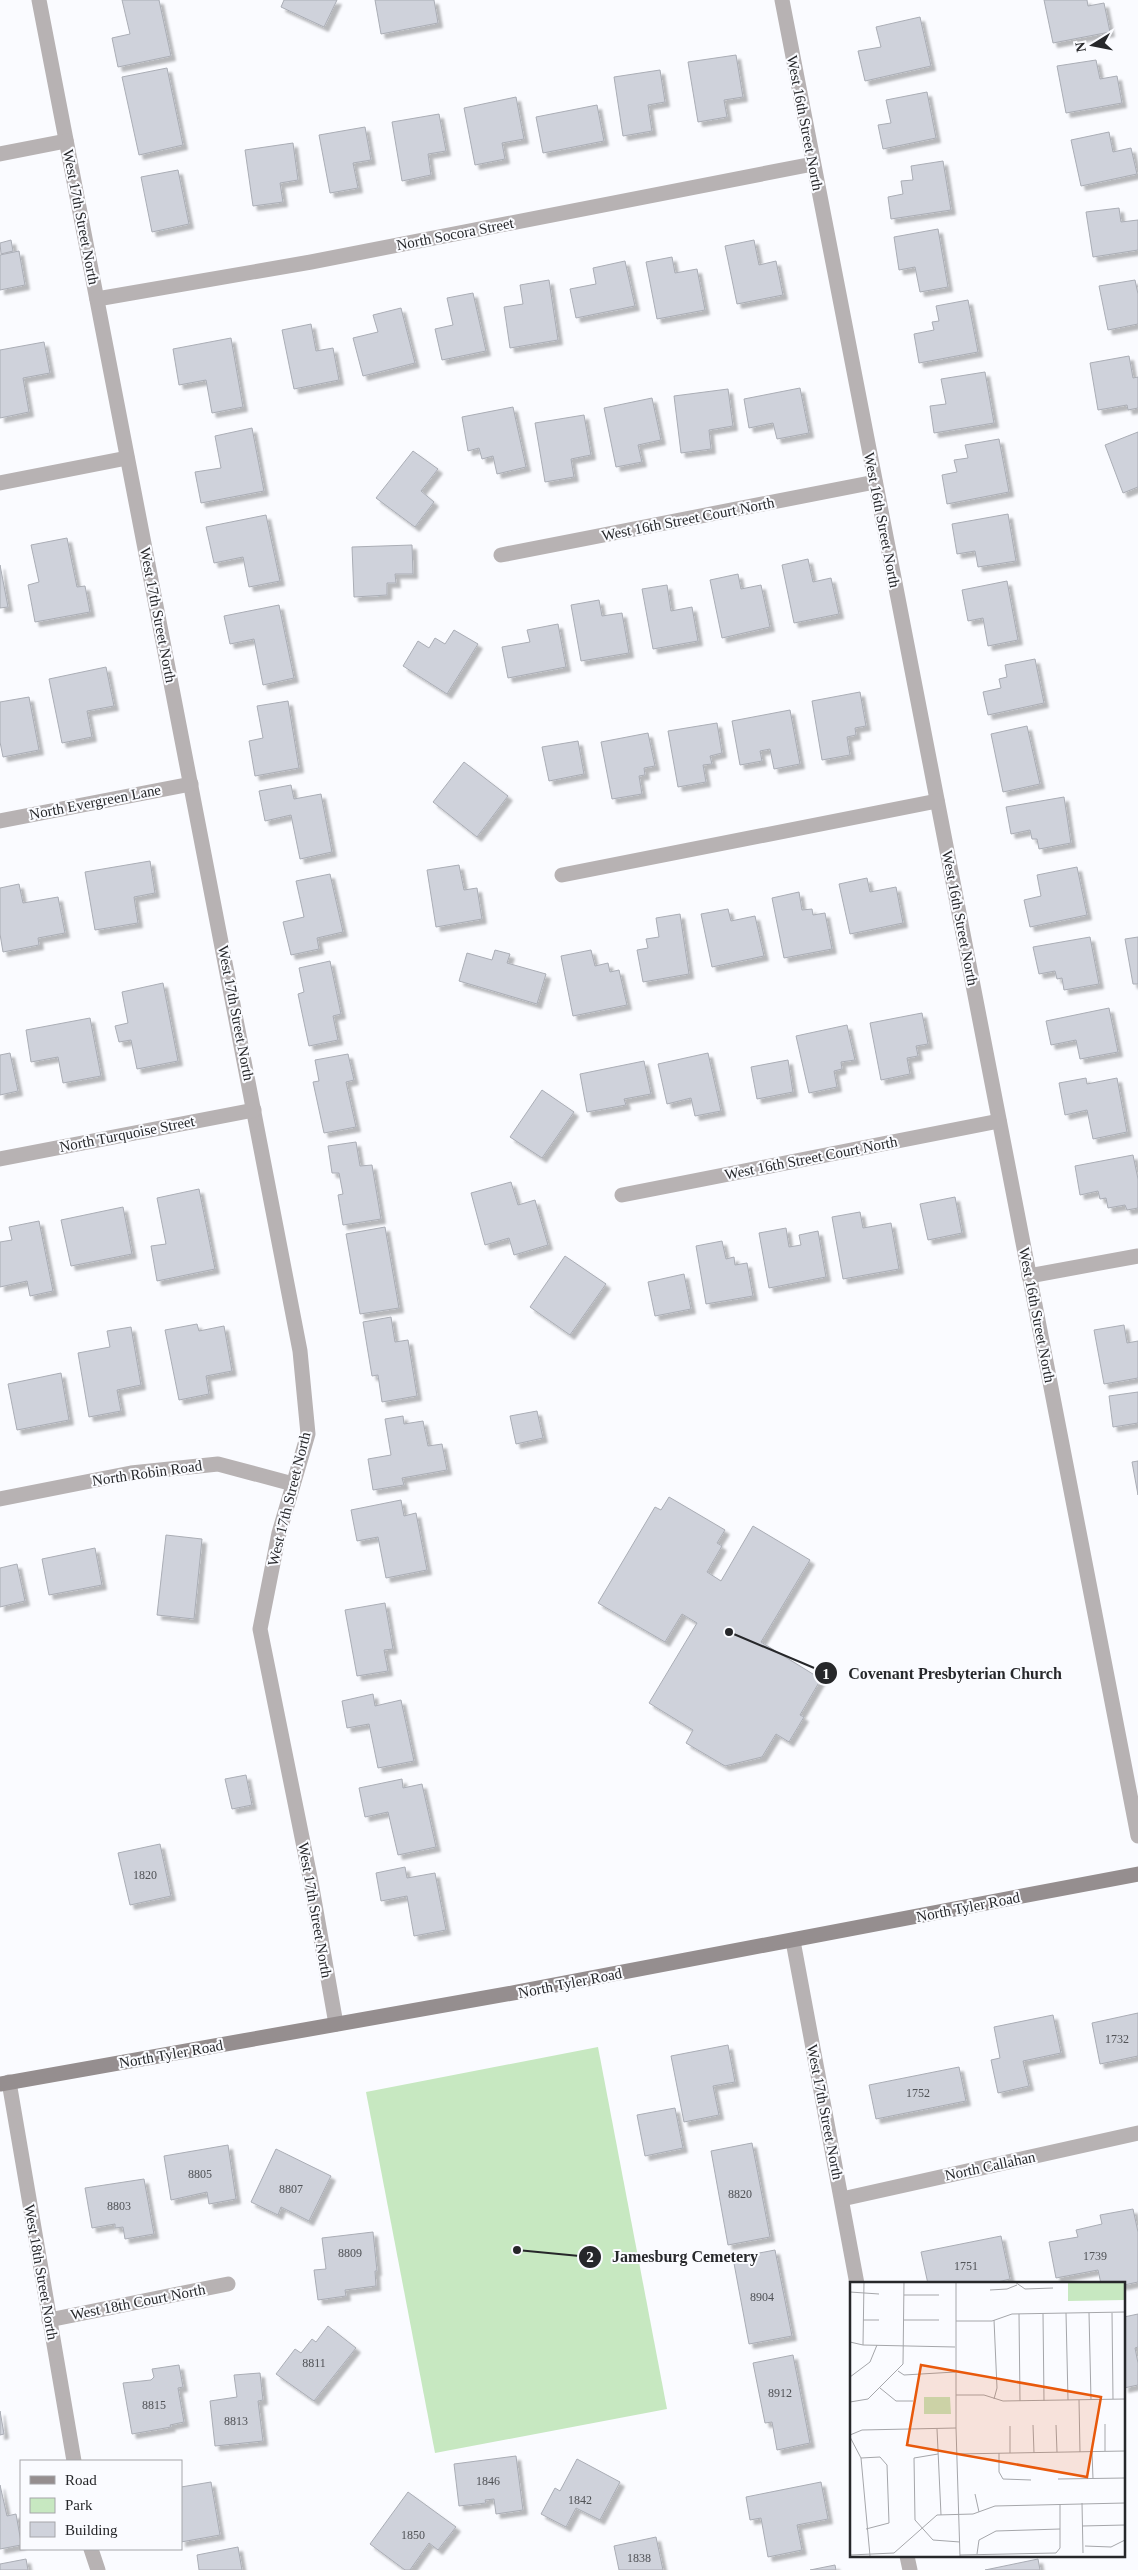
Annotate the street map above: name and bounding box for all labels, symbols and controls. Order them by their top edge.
north arrow [1068,20,1118,70]
text: N [1072,41,1089,53]
street label: West 16th Street North [784,54,826,193]
street label: West 17th Street North [60,148,102,287]
street label: North Socora Street [395,215,516,253]
street label: West 16th Street North [861,451,903,590]
street label: West 16th Street Court North [600,494,776,544]
street label: West 17th Street North [137,546,179,685]
street label: North Evergreen Lane [28,781,163,823]
street label: West 16th Street North [939,849,981,988]
street label: West 17th Street North [215,944,257,1083]
street label: North Turquoise Street [58,1113,197,1155]
street label: West 16th Street Court North [723,1133,899,1183]
street label: West 16th Street North [1016,1246,1058,1385]
street label: West 17th Street North [265,1430,314,1568]
street label: North Robin Road [91,1457,203,1489]
callout: Covenant Presbyterian Church [814,1658,1072,1689]
text: Covenant Presbyterian Church [848,1665,1062,1683]
text: 1 [822,1666,830,1682]
street label: West 17th Street North [295,1841,335,1980]
house number: 1820 [133,1868,157,1882]
street label: North Tyler Road [915,1889,1022,1925]
street label: North Tyler Road [517,1965,624,2001]
house number: 1732 [1105,2032,1129,2046]
street label: North Tyler Road [118,2037,225,2071]
street label: West 17th Street North [804,2043,846,2182]
house number: 1752 [906,2086,930,2100]
street label: North Callahan [943,2149,1037,2183]
house number: 8805 [188,2167,212,2181]
house number: 8807 [279,2182,303,2196]
house number: 8820 [728,2187,752,2201]
house number: 8803 [107,2199,131,2213]
street label: West 18th Street North [21,2203,61,2342]
callout: Jamesburg Cemetery [577,2241,768,2272]
house number: 8809 [338,2246,362,2260]
text: Jamesburg Cemetery [612,2248,758,2266]
text: 2 [586,2249,594,2265]
house number: 1739 [1083,2249,1107,2263]
house number: 1751 [954,2259,978,2273]
street label: West 18th Court North [69,2281,207,2323]
inset map [850,2282,1126,2558]
house number: 8904 [750,2290,774,2304]
house number: 8811 [302,2356,326,2370]
house number: 8912 [768,2386,792,2400]
house number: 8815 [142,2398,166,2412]
house number: 8813 [224,2414,248,2428]
legend [20,2460,182,2550]
text: Road [65,2472,97,2488]
house number: 1846 [476,2474,500,2488]
house number: 1842 [568,2493,592,2507]
text: Park [65,2497,93,2513]
text: Building [65,2522,118,2538]
house number: 1850 [401,2528,425,2542]
house number: 1838 [627,2551,651,2565]

